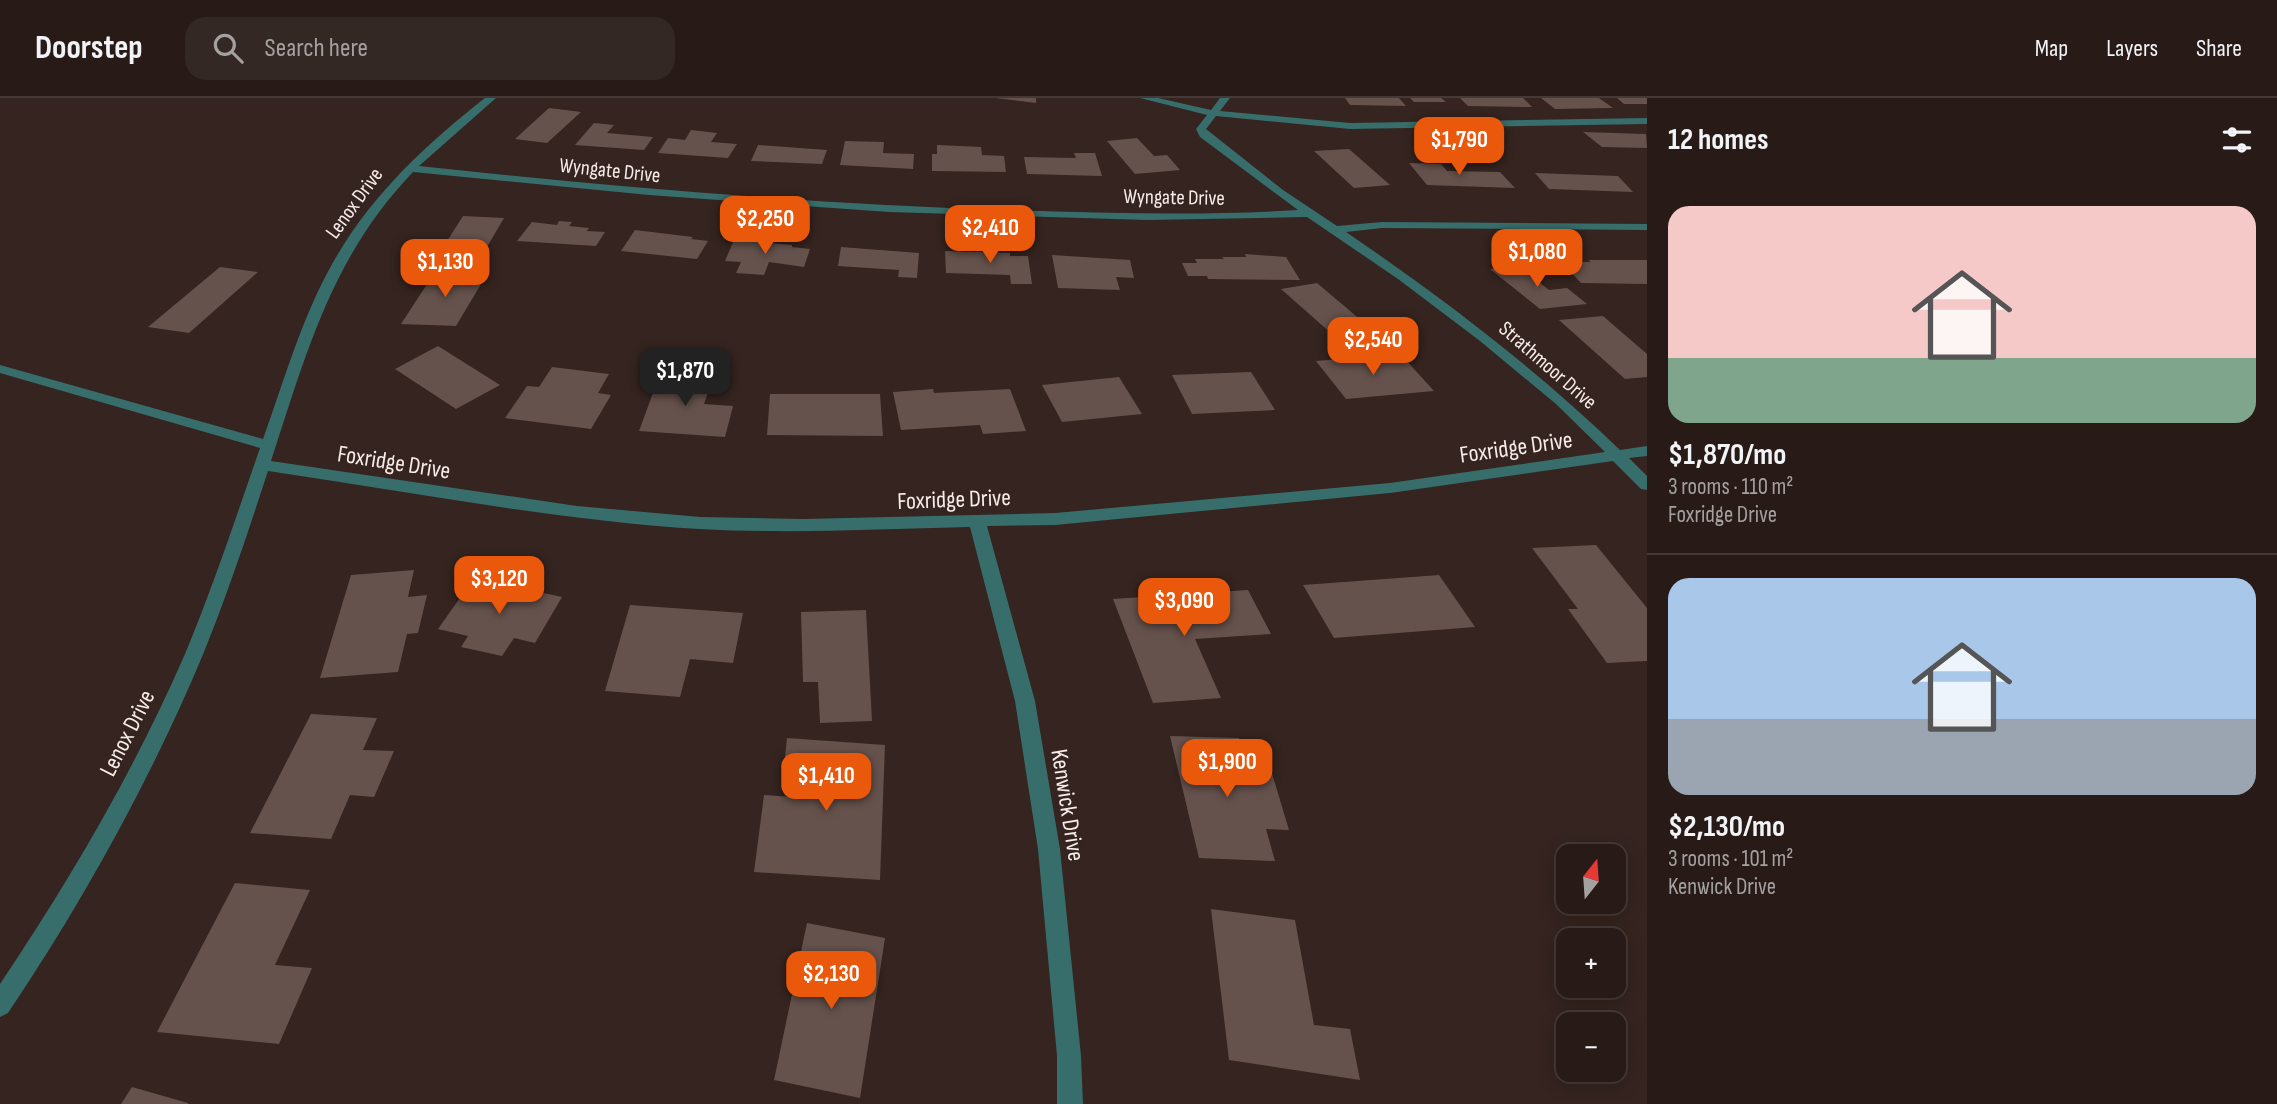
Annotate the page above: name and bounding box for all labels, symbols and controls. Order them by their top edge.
search box [185,17,675,80]
text: Doorstep [35,28,143,68]
icon: search [209,29,247,67]
text: Search here [265,33,368,64]
text: Map [2035,34,2068,63]
text: Layers [2106,34,2158,63]
text: Share [2196,34,2242,63]
pin: $1,790 [1402,118,1516,177]
icon: filters [2218,121,2256,159]
text: 12 homes [1668,122,1769,158]
text: $1,790 [1430,126,1488,154]
street label: Wyngate Drive [558,153,662,188]
street label: Lenox Drive [320,163,388,244]
street label: Wyngate Drive [1123,184,1225,211]
pin: $2,250 [708,197,822,256]
text: $2,250 [736,205,794,233]
pin: $2,410 [933,206,1047,265]
text: $2,410 [961,214,1019,242]
pin: $1,080 [1480,230,1594,289]
text: $1,080 [1507,238,1567,266]
pin: $1,130 [388,240,502,299]
text: $1,130 [417,248,474,276]
icon: home [1899,252,2025,378]
street label: Strathmoor Drive [1494,316,1602,415]
pin: $2,540 [1316,317,1430,377]
text: $2,540 [1343,326,1403,354]
pin: $1,870 [628,348,742,408]
text: $1,870 [656,357,714,385]
street label: Foxridge Drive [1458,425,1574,470]
text: $1,870/mo [1668,437,1786,473]
street label: Foxridge Drive [335,439,452,486]
text: 3 rooms · 110 m² [1668,473,1793,501]
street label: Foxridge Drive [897,483,1011,516]
text: Foxridge Drive [1668,501,1777,529]
pin: $3,120 [442,556,556,616]
text: $3,120 [470,565,528,593]
pin: $3,090 [1127,578,1241,638]
text: $3,090 [1154,587,1214,615]
icon: home [1899,624,2025,750]
street label: Lenox Drive [93,685,161,781]
pin: $1,900 [1170,740,1284,799]
street label: Kenwick Drive [1044,747,1091,863]
text: $1,900 [1197,748,1257,776]
pin: $1,410 [769,754,883,813]
text: $1,410 [797,762,855,790]
text: $2,130/mo [1668,809,1785,845]
north arrow [1556,844,1626,914]
map controls [1556,844,1626,1082]
text: 3 rooms · 101 m² [1668,845,1793,873]
text: Kenwick Drive [1668,873,1776,901]
button: + [1556,928,1626,998]
pin: $2,130 [774,951,888,1011]
text: $2,130 [802,960,860,988]
button: − [1556,1012,1626,1082]

